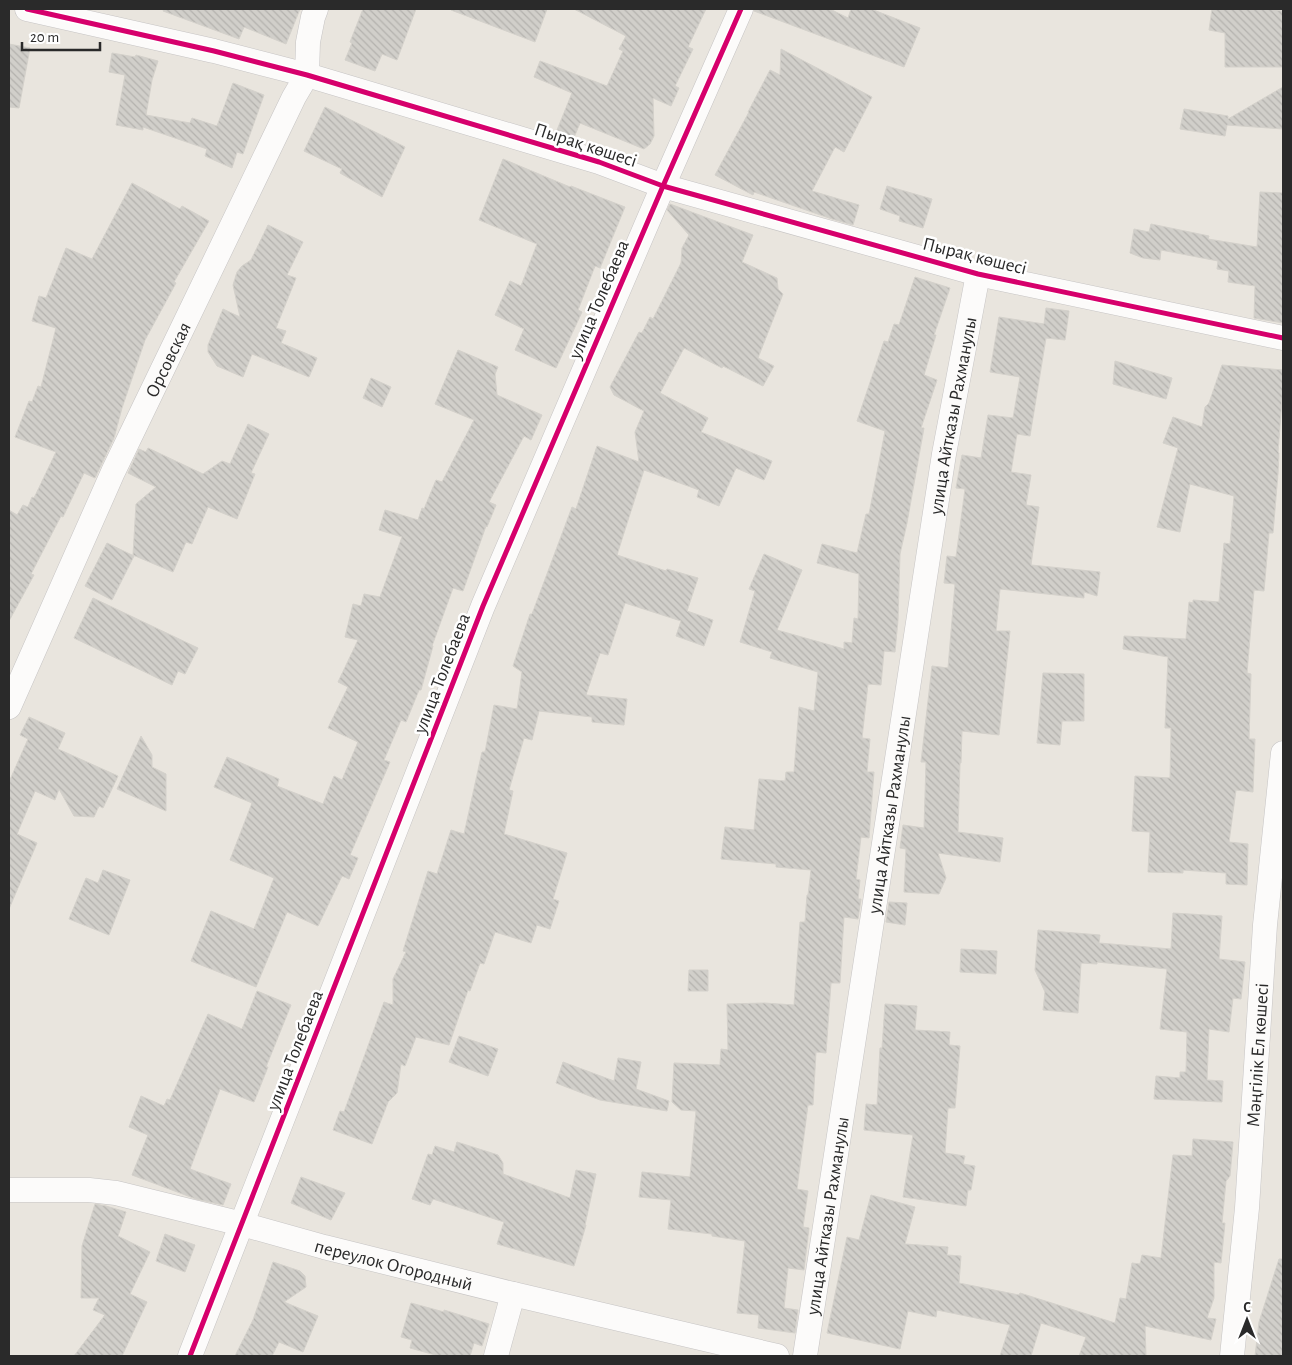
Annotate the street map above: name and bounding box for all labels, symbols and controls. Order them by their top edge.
scale bar [22,20,100,52]
text: 20 m [30,30,59,45]
street label: Пырақ көшесі [532,120,639,171]
street label: Пырақ көшесі [921,234,1029,279]
street label: улица Толебаева [565,237,633,363]
street label: улица Айтказы Рахманулы [927,315,981,517]
street label: Орсовская [142,319,195,401]
street label: улица Толебаева [410,611,474,737]
street label: улица Айтказы Рахманулы [865,714,915,916]
street label: Мәңгілік Ел көшесі [1244,983,1272,1128]
street label: улица Толебаева [263,988,327,1114]
street label: улица Айтказы Рахманулы [803,1115,853,1317]
street label: переулок Огородный [312,1237,475,1295]
north arrow [1222,1295,1272,1345]
text: С [1243,1301,1251,1315]

